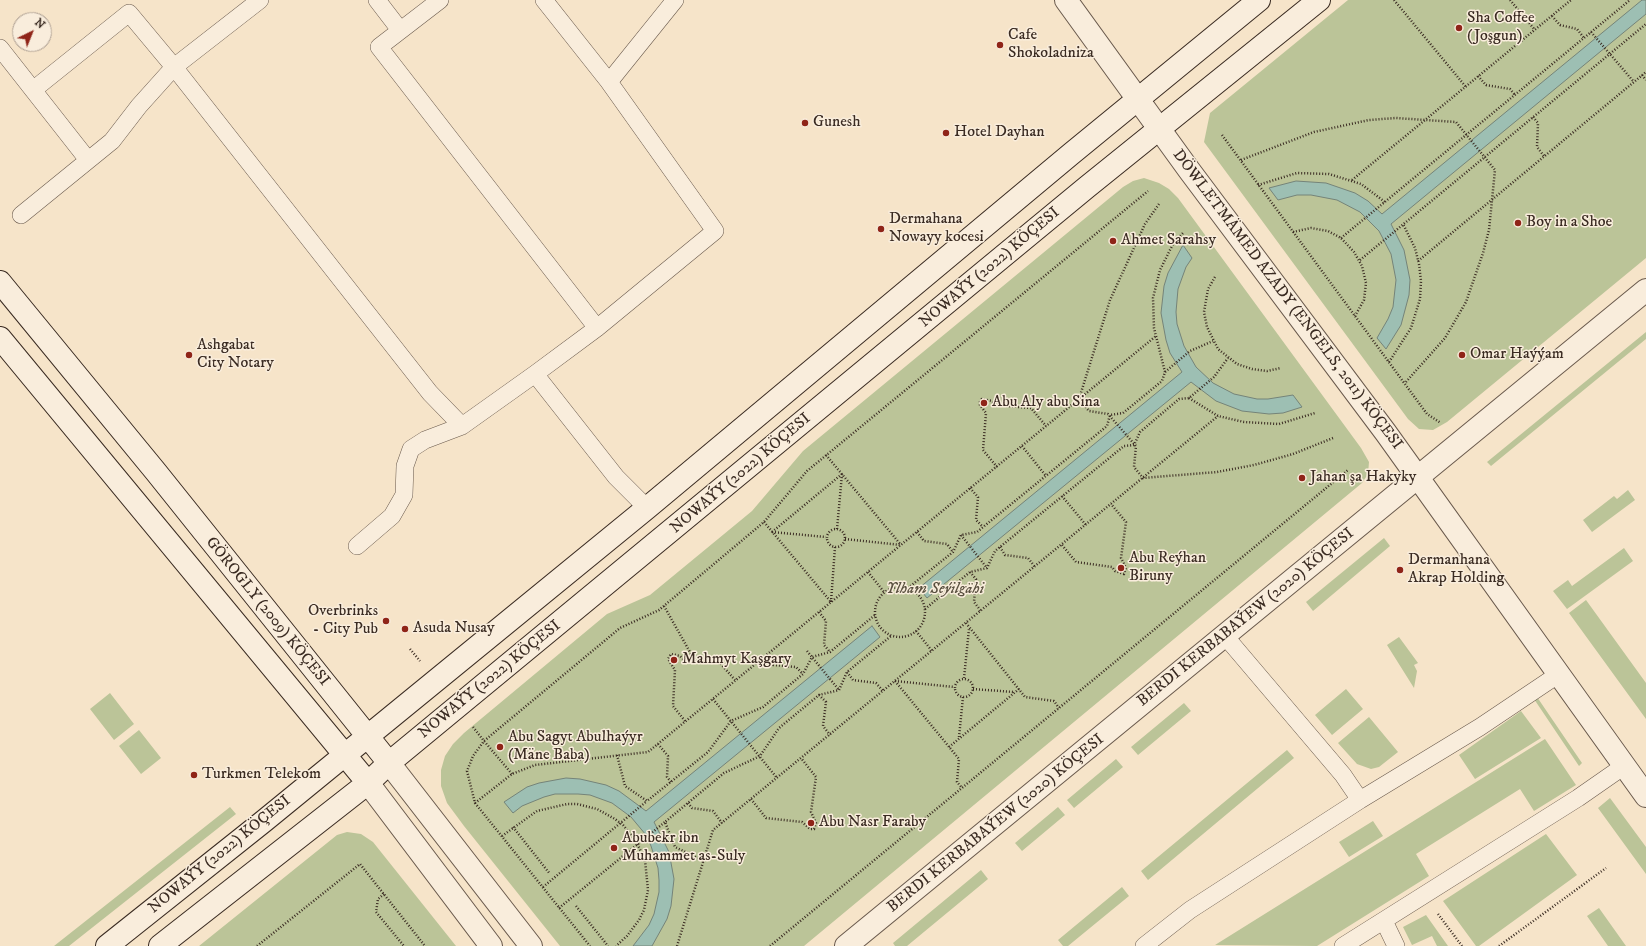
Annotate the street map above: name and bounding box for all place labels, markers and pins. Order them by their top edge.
place label: Sha Coffee (Joşgun) [1467,9,1535,47]
marker: Sha Coffee (Joşgun) [1454,23,1464,33]
place label: Cafe Shokoladniza [1008,26,1094,64]
marker: Cafe Shokoladniza [995,40,1005,50]
place label: Gunesh [813,113,861,133]
marker: Gunesh [800,118,810,128]
place label: Hotel Dayhan [954,123,1045,143]
marker: Hotel Dayhan [941,128,951,138]
place label: Dermahana Nowayy kocesi [889,210,984,248]
place label: Boy in a Shoe [1526,213,1612,233]
marker: Boy in a Shoe [1513,218,1523,228]
marker: Dermahana Nowayy kocesi [876,224,886,234]
place label: Ahmet Sarahsy [1121,231,1216,251]
marker: Ahmet Sarahsy [1108,236,1118,246]
place label: Ashgabat City Notary [197,336,274,374]
place label: Omar Haýýam [1470,345,1564,365]
marker: Ashgabat City Notary [184,350,194,360]
marker: Omar Haýýam [1457,350,1467,360]
place label: Abu Aly abu Sina [992,393,1100,413]
marker: Abu Aly abu Sina [979,398,989,408]
place label: Jahan şa Hakyky [1310,468,1416,488]
marker: Jahan şa Hakyky [1297,473,1307,483]
place label: Abu Reýhan Biruny [1129,549,1206,587]
place label: Dermanhana Akrap Holding [1408,551,1504,589]
marker: Abu Reýhan Biruny [1116,563,1126,573]
marker: Dermanhana Akrap Holding [1395,565,1405,575]
place label: Overbrinks - City Pub [308,602,378,640]
marker: Overbrinks - City Pub [381,616,391,626]
place label: Asuda Nusay [413,619,495,639]
marker: Asuda Nusay [400,624,410,634]
place label: Mahmyt Kaşgary [682,650,791,670]
marker: Mahmyt Kaşgary [669,655,679,665]
place label: Abu Sagyt Abulhaýyr (Mäne Baba) [508,728,643,766]
marker: Abu Sagyt Abulhaýyr (Mäne Baba) [495,742,505,752]
place label: Turkmen Telekom [202,765,321,785]
marker: Turkmen Telekom [189,770,199,780]
place label: Abu Nasr Faraby [819,813,926,833]
marker: Abu Nasr Faraby [806,818,816,828]
place label: Abubekr ibn Muhammet as-Suly [622,829,745,867]
marker: Abubekr ibn Muhammet as-Suly [609,843,619,853]

